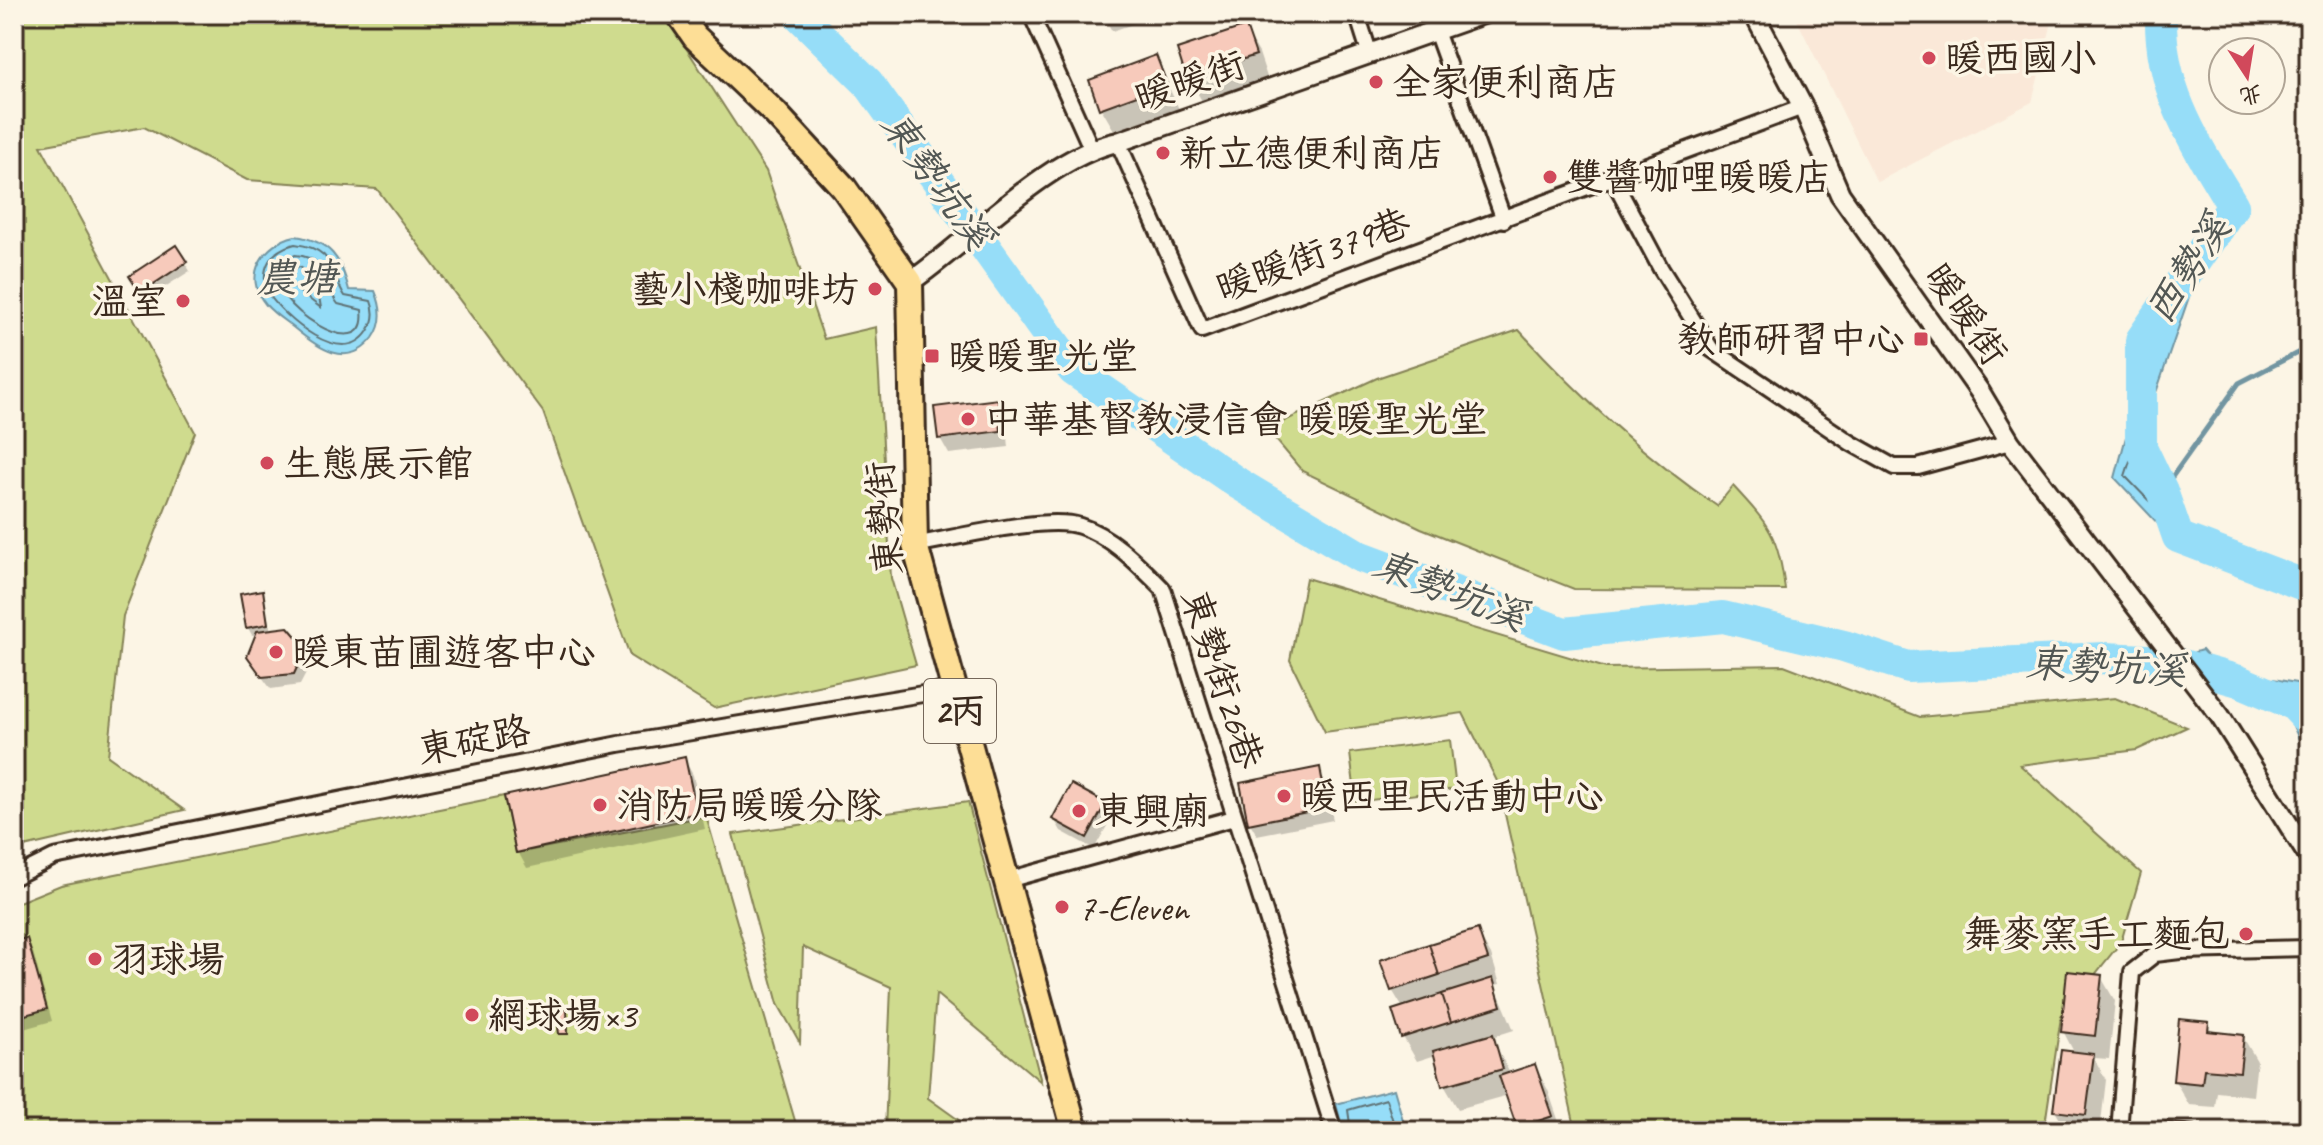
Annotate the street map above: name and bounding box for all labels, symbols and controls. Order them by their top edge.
place label: 暖西國小 [1945,35,2097,82]
north arrow [2207,36,2287,116]
street label: 暖暖街 [1128,40,1252,122]
marker: 暖西國小 [1920,49,1938,67]
place label: 全家便利商店 [1392,59,1620,106]
marker: 全家便利商店 [1367,73,1385,91]
text: 北 [2237,79,2265,111]
water label: 東勢坑溪 [870,101,1005,261]
place label: 新立德便利商店 [1179,130,1445,177]
marker: 新立德便利商店 [1154,144,1172,162]
place label: 雙醬咖哩暖暖店 [1566,154,1832,201]
marker: 雙醬咖哩暖暖店 [1541,168,1559,186]
street label: 暖暖街379巷 [1209,198,1417,312]
water label: 西勢溪 [2134,203,2243,333]
water label: 農塘 [257,253,341,303]
street label: 暖暖街 [1914,254,2018,374]
place label: 藝小棧咖啡坊 [631,266,859,313]
place label: 溫室 [91,278,167,325]
marker: 藝小棧咖啡坊 [866,280,884,298]
marker: 溫室 [174,292,192,310]
place label: 教師研習中心 [1677,316,1905,363]
marker: 教師研習中心 [1912,330,1930,348]
place label: 暖暖聖光堂 [948,333,1138,380]
marker: 暖暖聖光堂 [923,347,941,365]
place label: 中華基督教浸信會 暖暖聖光堂 [984,396,1487,443]
marker: 中華基督教浸信會 暖暖聖光堂 [959,410,977,428]
place label: 生態展示館 [283,440,473,487]
marker: 生態展示館 [258,454,276,472]
street label: 東勢街 [856,459,912,577]
water label: 東勢坑溪 [1366,538,1536,643]
street label: 東勢街26巷 [1171,583,1273,775]
place label: 暖東苗圃遊客中心 [292,629,596,676]
water label: 東勢坑溪 [2025,638,2189,696]
marker: 暖東苗圃遊客中心 [267,643,285,661]
road number: 2丙 [924,679,996,743]
street label: 東碇路 [414,706,534,774]
place label: 暖西里民活動中心 [1300,773,1604,820]
place label: 消防局暖暖分隊 [616,782,882,829]
marker: 暖西里民活動中心 [1275,787,1293,805]
place label: 東興廟 [1095,788,1209,835]
marker: 消防局暖暖分隊 [591,796,609,814]
marker: 東興廟 [1070,802,1088,820]
place label: 7-Eleven [1078,884,1190,931]
marker: 7-Eleven [1053,898,1071,916]
place label: 舞麥窯手工麵包 [1964,911,2230,958]
marker: 舞麥窯手工麵包 [2237,925,2255,943]
place label: 羽球場 [111,936,225,983]
marker: 羽球場 [86,950,104,968]
place label: 網球場×3 [488,992,639,1039]
marker: 網球場×3 [463,1006,481,1024]

